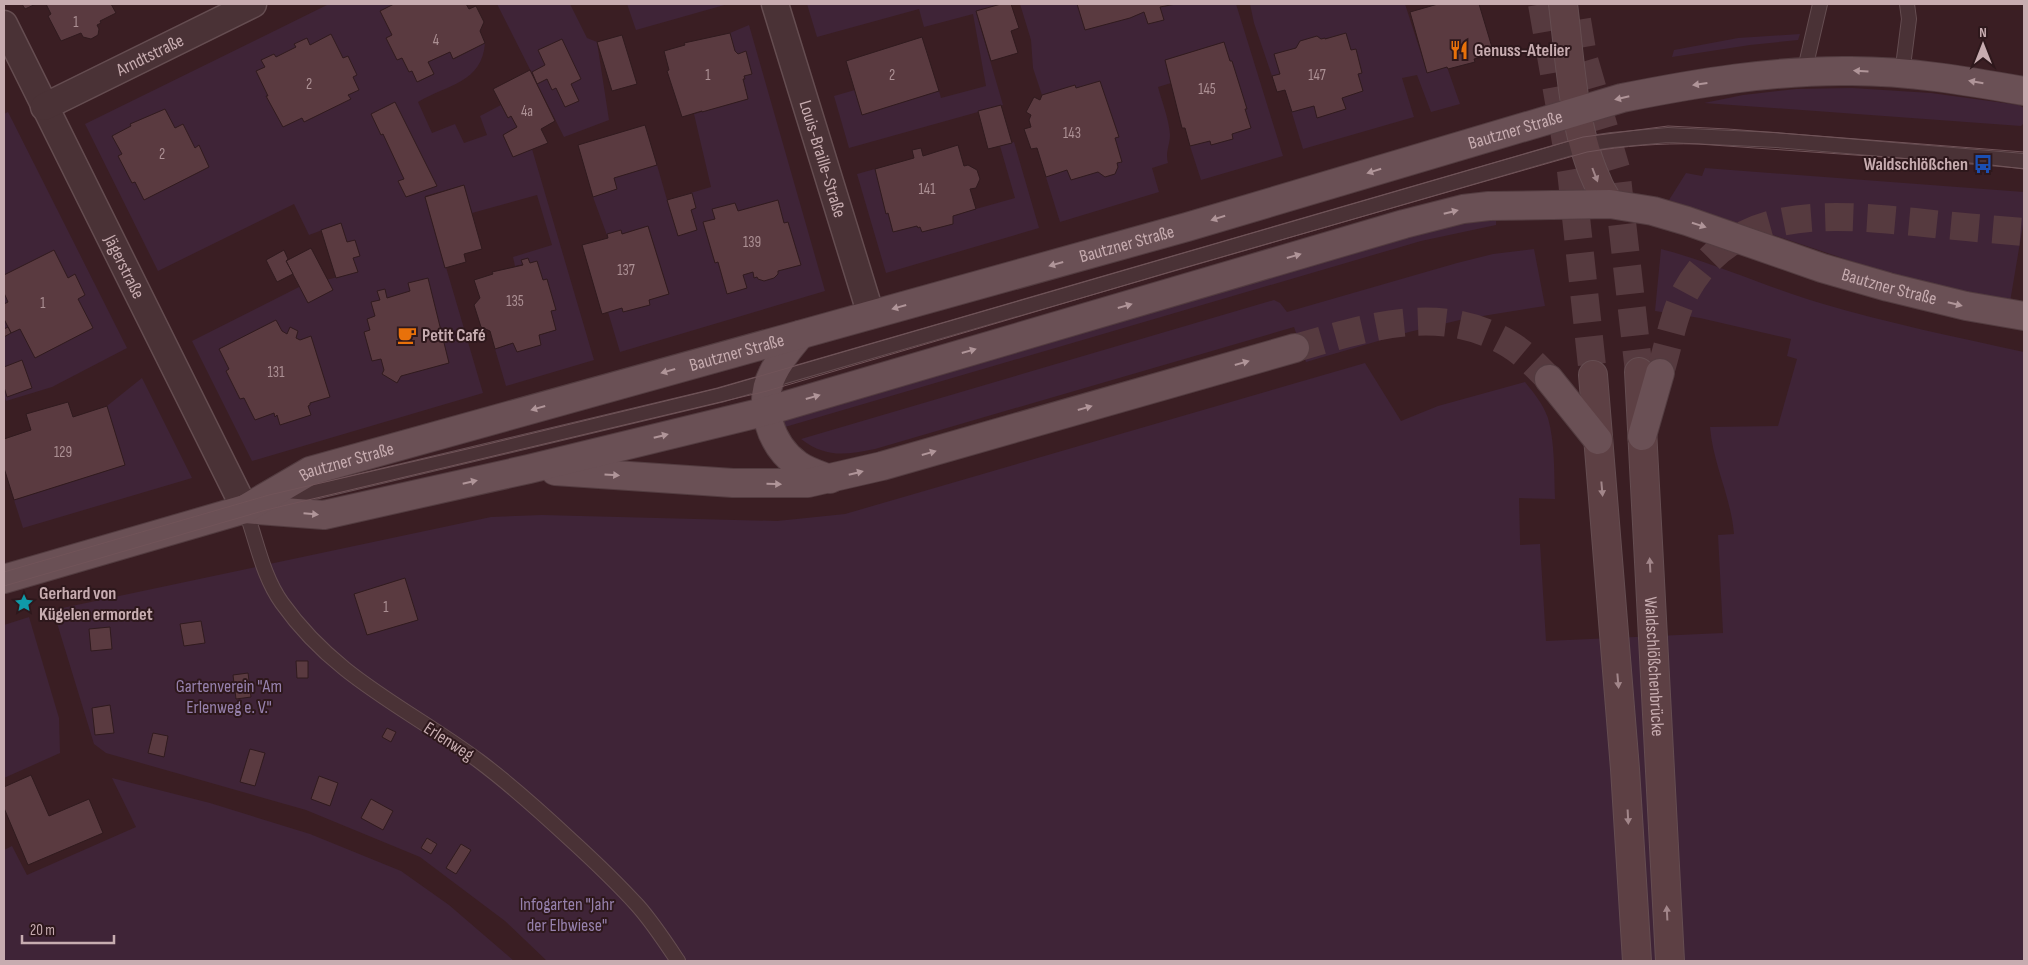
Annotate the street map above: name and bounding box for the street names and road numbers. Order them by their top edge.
street label: Arndtstraße [112,30,187,81]
street label: Louis-Braille-Straße [794,98,850,220]
street label: Bautzner Straße [1466,106,1565,154]
street label: Bautzner Straße [1077,221,1177,267]
street label: Jägerstraße [99,231,149,302]
street label: Bautzner Straße [1839,264,1939,309]
street label: Bautzner Straße [687,330,786,376]
street label: Bautzner Straße [295,438,396,486]
street label: Waldschlößchenbrücke [1640,596,1668,737]
street label: Erlenweg [420,718,478,765]

